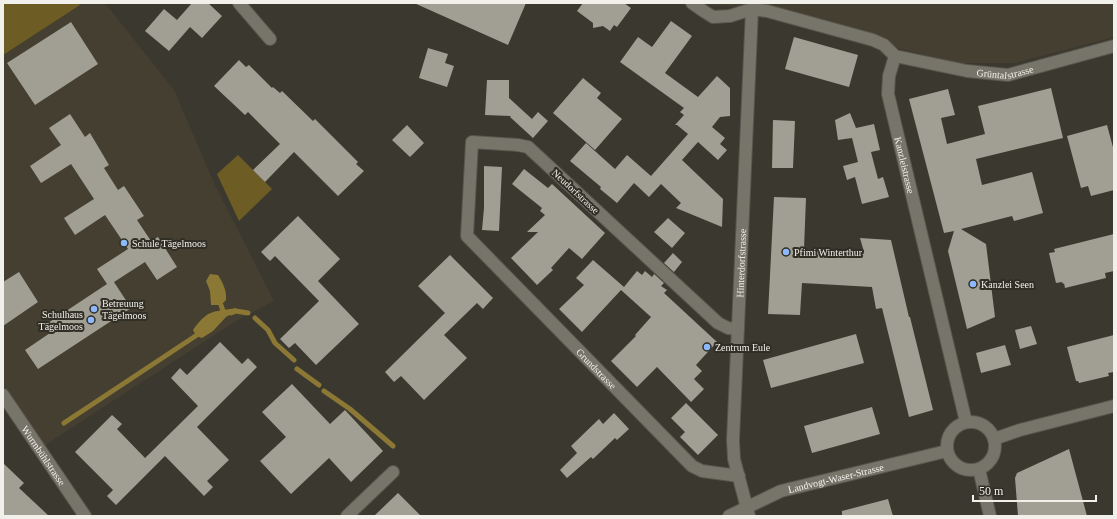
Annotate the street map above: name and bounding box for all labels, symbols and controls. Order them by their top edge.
street label: Grüntalstrasse [976,63,1035,81]
street label: Kanzleistrasse [892,136,917,195]
street label: Neudorfstrasse [550,167,602,216]
street label: Hinterdorfstrasse [734,228,748,298]
marker: Schule Tägelmoos [119,238,129,248]
place label: Schule Tägelmoos [132,238,206,249]
marker: Pfimi Winterthur [781,247,791,257]
place label: Pfimi Winterthur [794,247,863,258]
marker: Kanzlei Seen [968,279,978,289]
place label: Kanzlei Seen [981,279,1034,290]
place label: Betreuung Tägelmoos [102,298,147,321]
marker: Betreuung Tägelmoos [89,304,99,314]
place label: Schulhaus Tägelmoos [39,309,83,332]
marker: Schulhaus Tägelmoos [86,315,96,325]
marker: Zentrum Eule [702,342,712,352]
place label: Zentrum Eule [715,342,771,353]
street label: Grundstrasse [574,346,619,392]
street label: Wurmbühlstrasse [19,424,68,488]
street label: Landvogt-Waser-Strasse [787,461,885,495]
scale bar [973,477,1096,503]
text: 50 m [979,484,1004,498]

